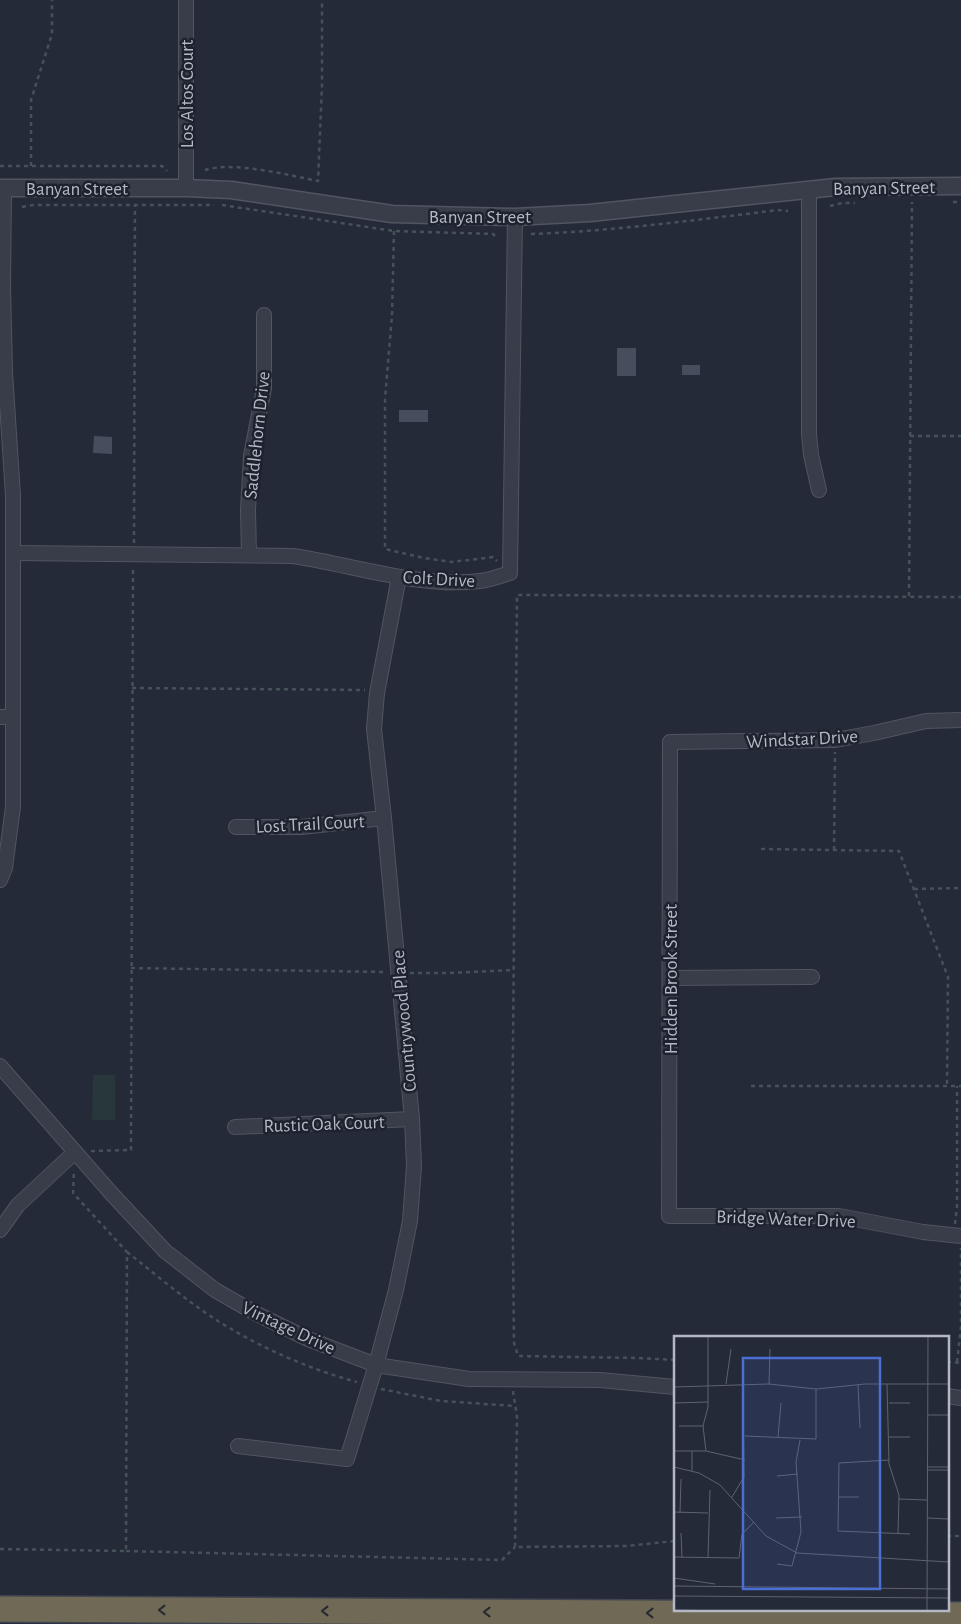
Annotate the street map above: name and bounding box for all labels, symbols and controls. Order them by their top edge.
street label: Los Altos Court [178,40,197,148]
street label: Banyan Street [833,178,935,199]
street label: Banyan Street [26,180,128,199]
street label: Banyan Street [429,208,531,227]
street label: Saddlehorn Drive [241,370,274,500]
street label: Colt Drive [402,568,475,591]
street label: Windstar Drive [746,727,858,752]
street label: Lost Trail Court [255,812,365,837]
street label: Hidden Brook Street [662,904,681,1054]
street label: Countrywood Place [389,949,420,1093]
street label: Rustic Oak Court [263,1113,385,1136]
street label: Bridge Water Drive [716,1208,856,1231]
street label: Vintage Drive [239,1298,338,1358]
inset map [674,1336,948,1612]
one-way arrow [158,1605,166,1615]
one-way arrow [321,1606,328,1616]
one-way arrow [483,1607,491,1617]
one-way arrow [646,1608,654,1618]

